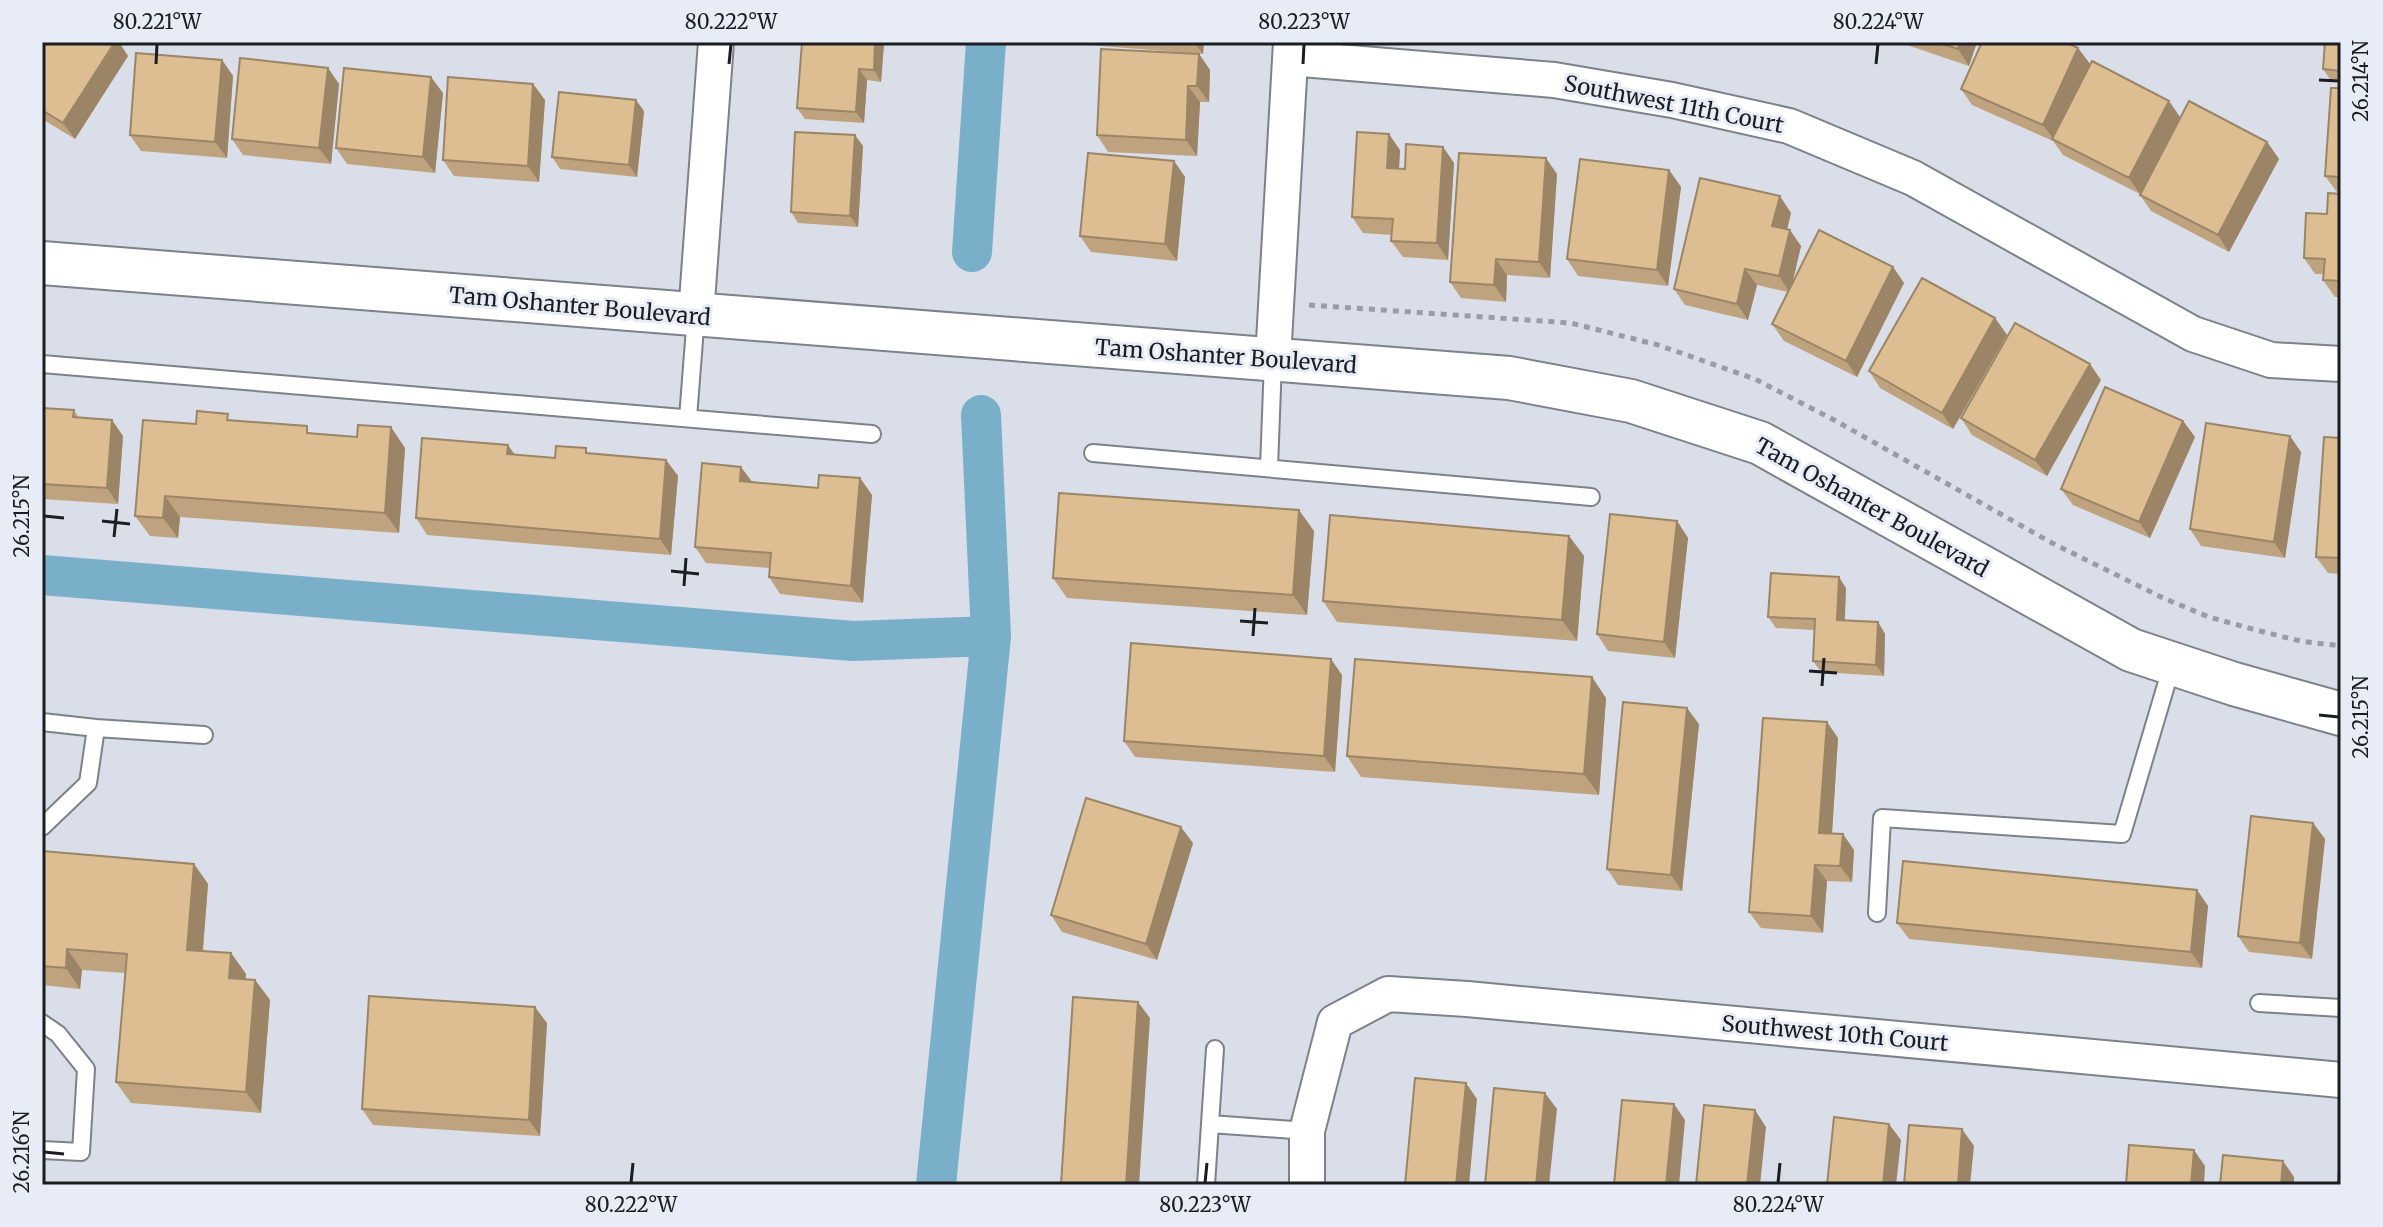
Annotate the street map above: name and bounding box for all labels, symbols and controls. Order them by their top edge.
text: 80.221°W [113,9,202,34]
text: 80.222°W [685,9,778,34]
text: 80.223°W [1258,9,1351,34]
text: 80.224°W [1833,9,1924,34]
text: 26.214°N [2348,40,2373,122]
street label: Southwest 11th Court [1562,69,1786,139]
street label: Tam Oshanter Boulevard [448,281,712,331]
street label: Tam Oshanter Boulevard [1094,333,1358,379]
street label: Tam Oshanter Boulevard [1750,431,1994,583]
text: 26.215°N [9,474,34,557]
text: 26.215°N [2348,675,2373,758]
street label: Southwest 10th Court [1720,1009,1950,1057]
text: 26.216°N [9,1110,34,1193]
text: 80.222°W [585,1192,678,1217]
text: 80.223°W [1159,1192,1252,1217]
text: 80.224°W [1733,1192,1824,1217]

